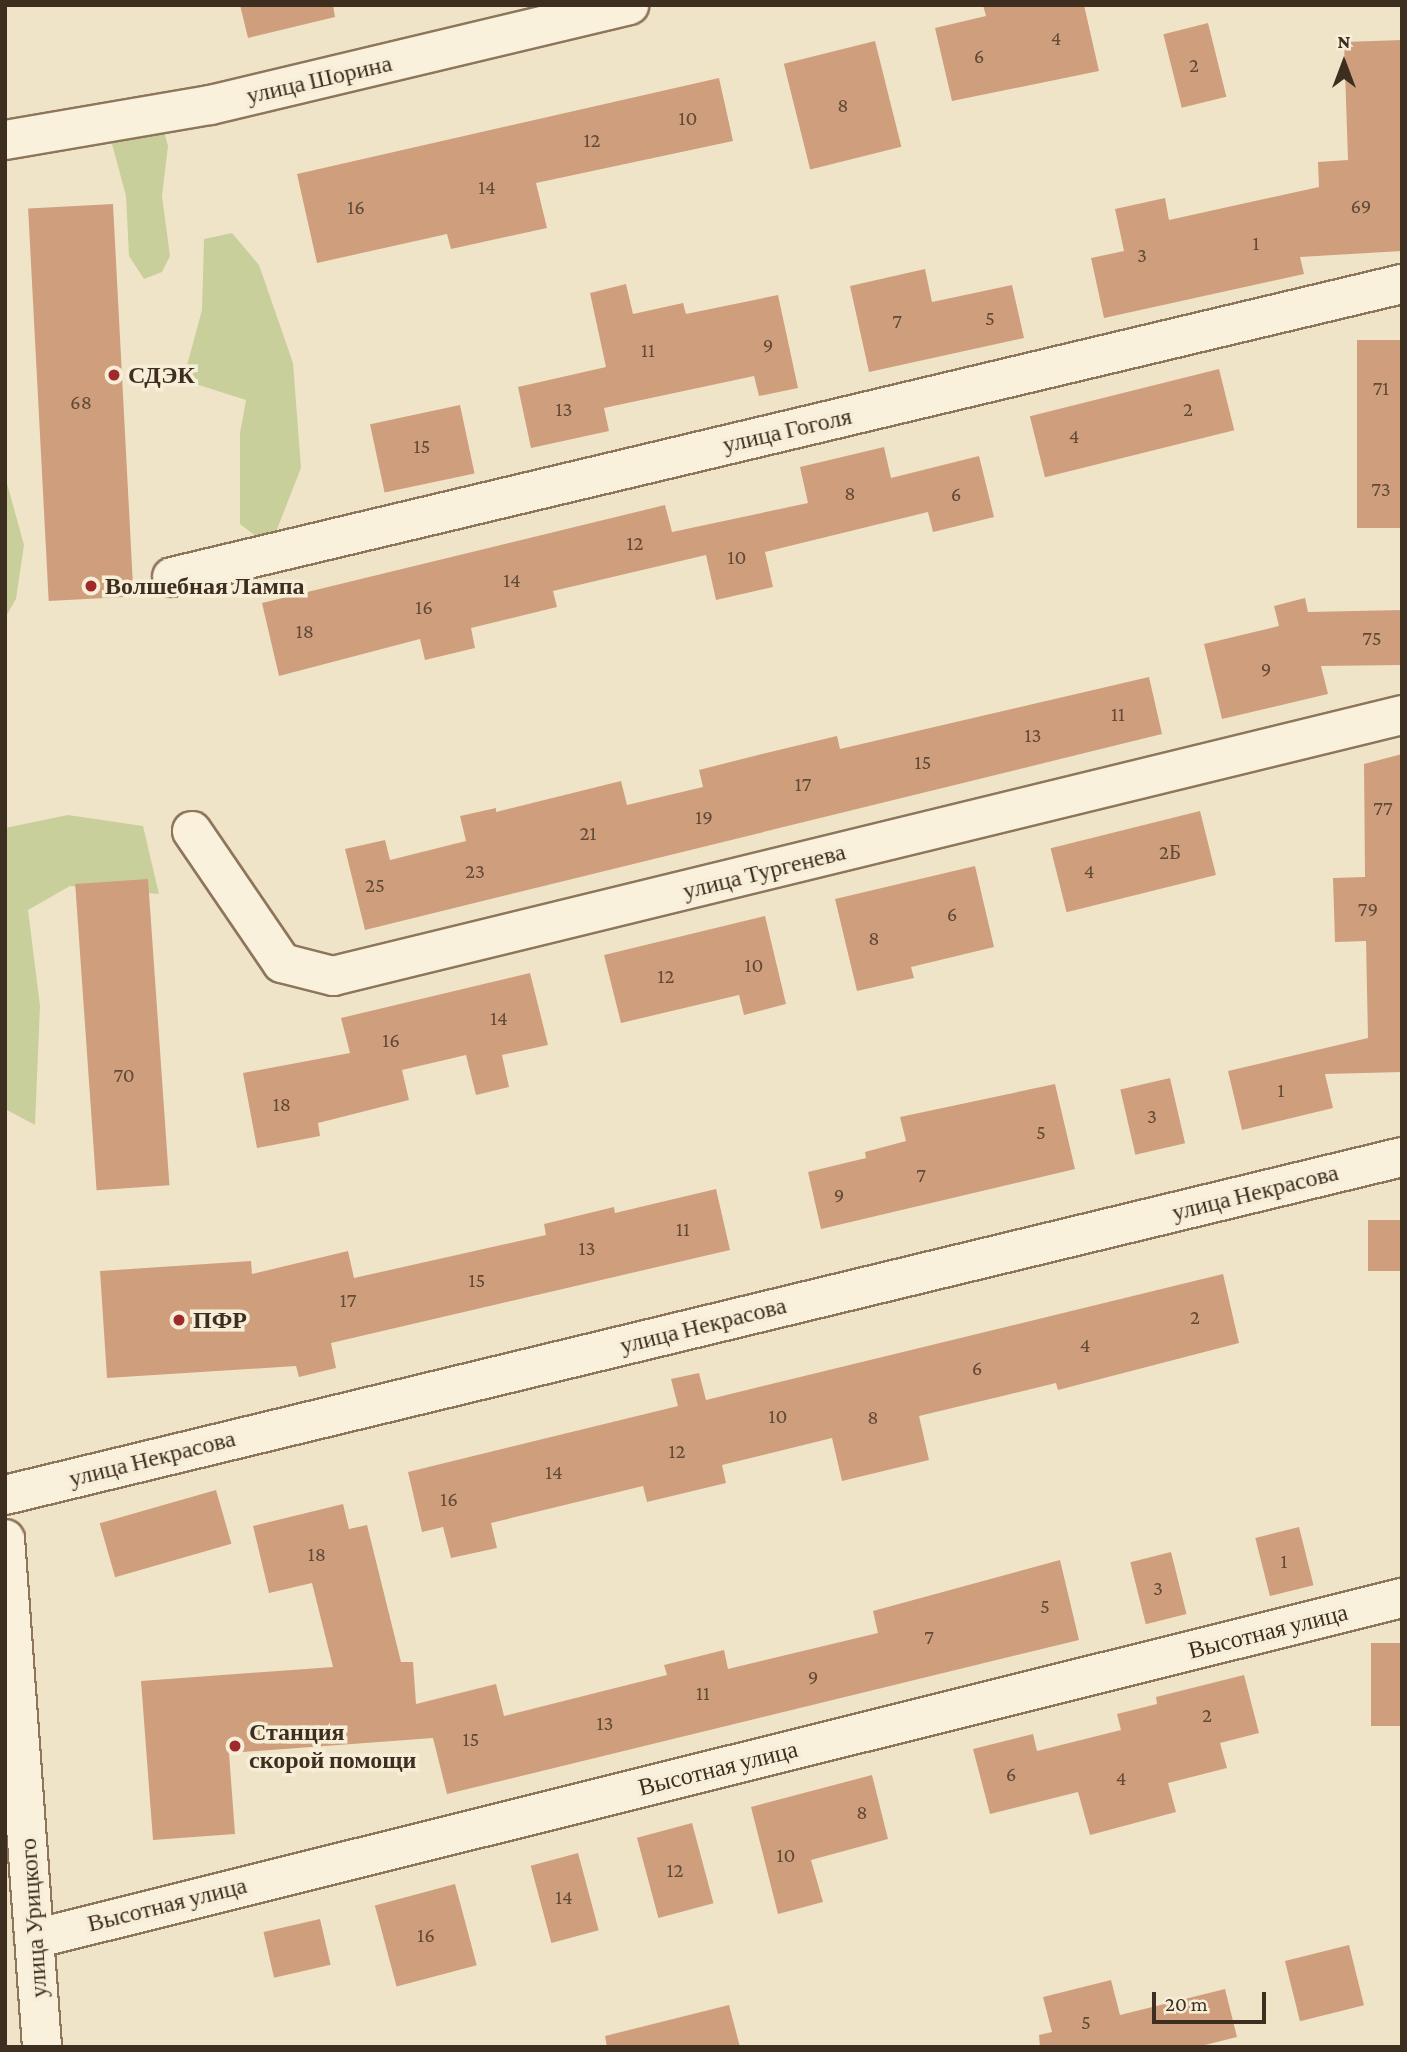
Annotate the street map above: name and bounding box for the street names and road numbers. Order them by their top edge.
street label: улица Шорина [244,48,394,110]
street label: улица Гоголя [720,401,854,459]
street label: улица Тургенева [680,837,848,905]
street label: улица Некрасова [1169,1157,1341,1227]
street label: улица Некрасова [617,1290,789,1360]
street label: улица Некрасова [66,1423,238,1493]
street label: Высотная улица [1185,1597,1351,1665]
street label: Высотная улица [635,1734,801,1802]
street label: улица Урицкого [13,1837,53,1999]
street label: Высотная улица [84,1870,250,1938]

